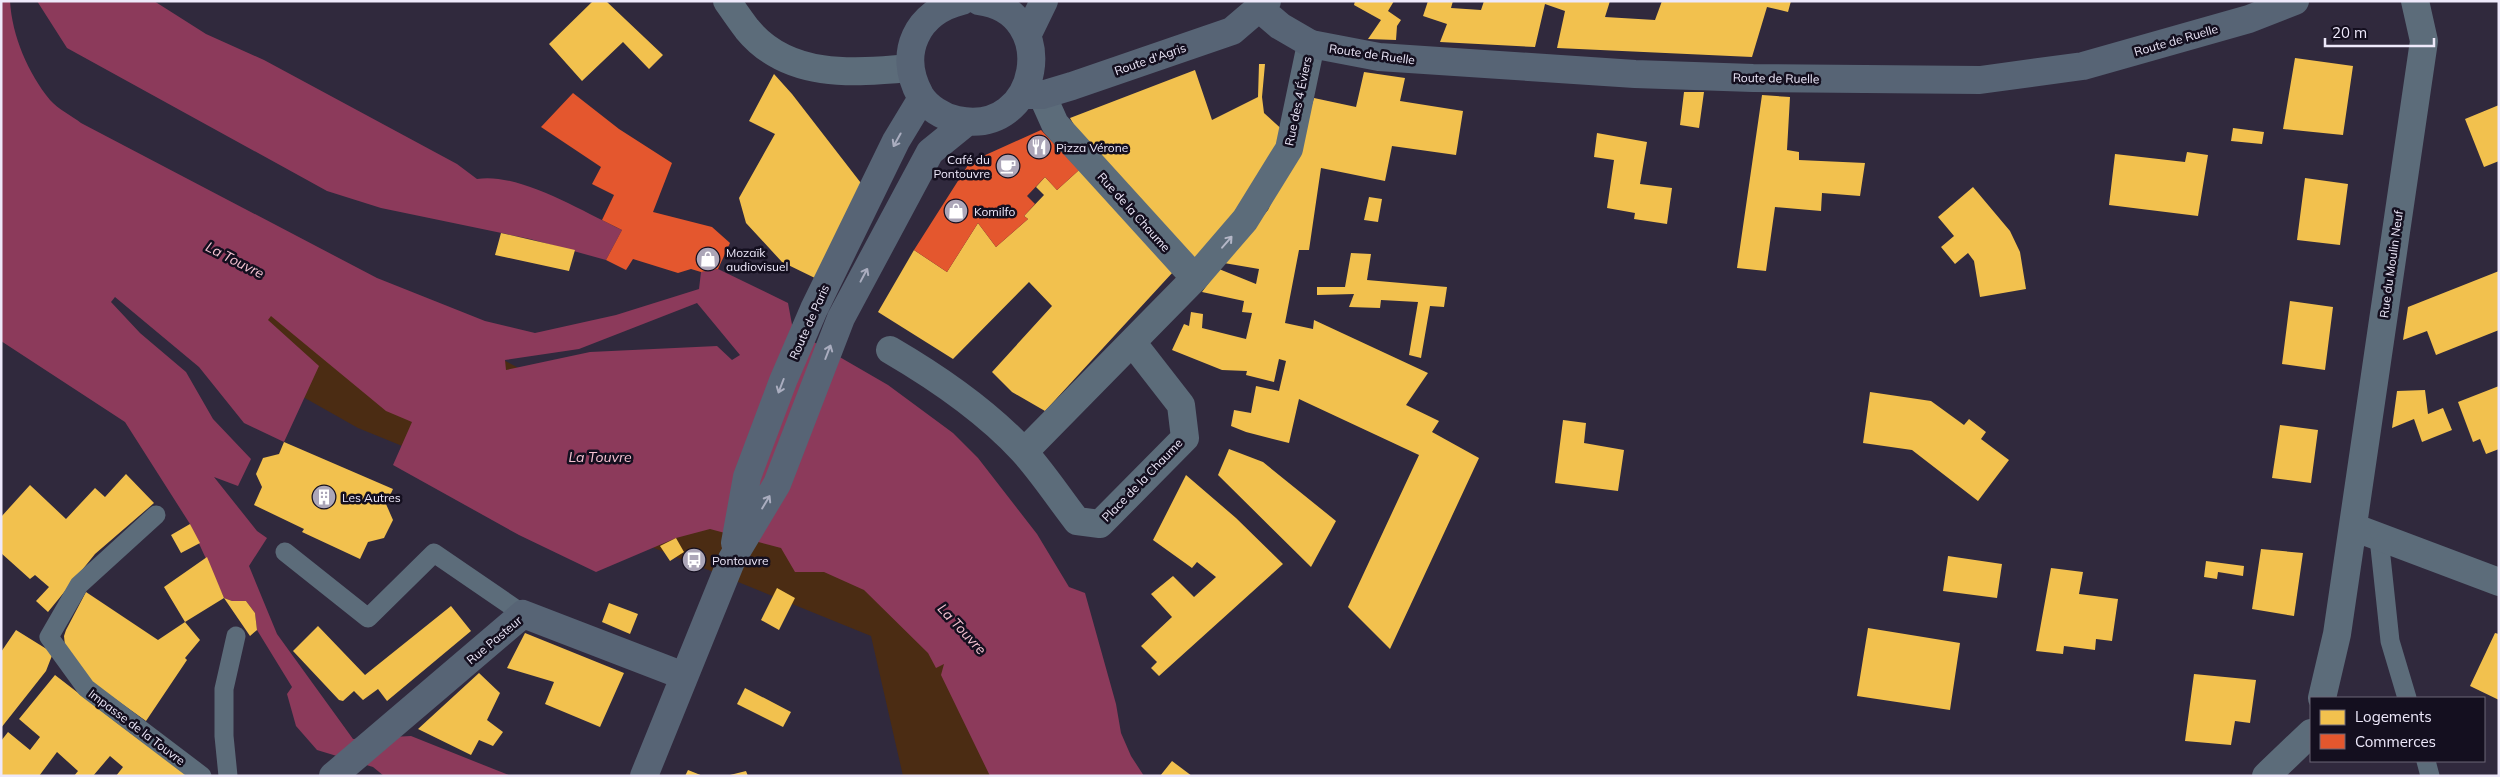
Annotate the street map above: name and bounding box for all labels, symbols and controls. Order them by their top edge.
scale bar [2325,15,2434,47]
street label: Route de Ruelle [2132,21,2220,59]
text: 20 m [2332,23,2367,42]
street label: Route d'Agris [1112,40,1188,78]
street label: Route de Ruelle [1328,41,1416,67]
street label: Rue des 4 Éviers [1281,55,1315,147]
street label: Route de Ruelle [1733,70,1819,86]
one-way arrow [892,132,901,147]
restaurant icon: Pizza Vérone [1026,134,1052,160]
place label: Pizza Vérone [1056,140,1128,155]
place label: Café du Pontouvre [933,152,990,181]
cafe icon: Café du Pontouvre [995,153,1021,179]
street label: Rue de la Chaume [1095,169,1173,255]
shop icon: Komilfo [943,198,969,224]
place label: Komilfo [974,204,1015,219]
street label: Rue du Moulin Neuf [2376,208,2406,319]
one-way arrow [1221,235,1233,248]
water label: La Touvre [203,238,268,283]
place label: Mozaïk audiovisuel [726,245,788,274]
shop icon: Mozaïk audiovisuel [695,246,721,272]
one-way arrow [859,267,869,282]
street label: Route de Paris [786,282,832,362]
one-way arrow [823,345,833,360]
one-way arrow [776,378,785,393]
street label: Place de la Chaume [1098,435,1186,525]
water label: La Touvre [568,448,632,466]
building icon: Les Autres [311,484,337,510]
place label: Les Autres [342,490,401,505]
one-way arrow [762,496,772,510]
bus stop icon: Pontouvre [681,547,707,573]
place label: Pontouvre [712,553,769,568]
water label: La Touvre [934,600,990,659]
street label: Rue Pasteur [463,612,525,667]
street label: Impasse de la Touvre [86,686,188,768]
legend [2310,697,2485,762]
text: Logements [2355,707,2432,726]
text: Commerces [2355,732,2436,751]

